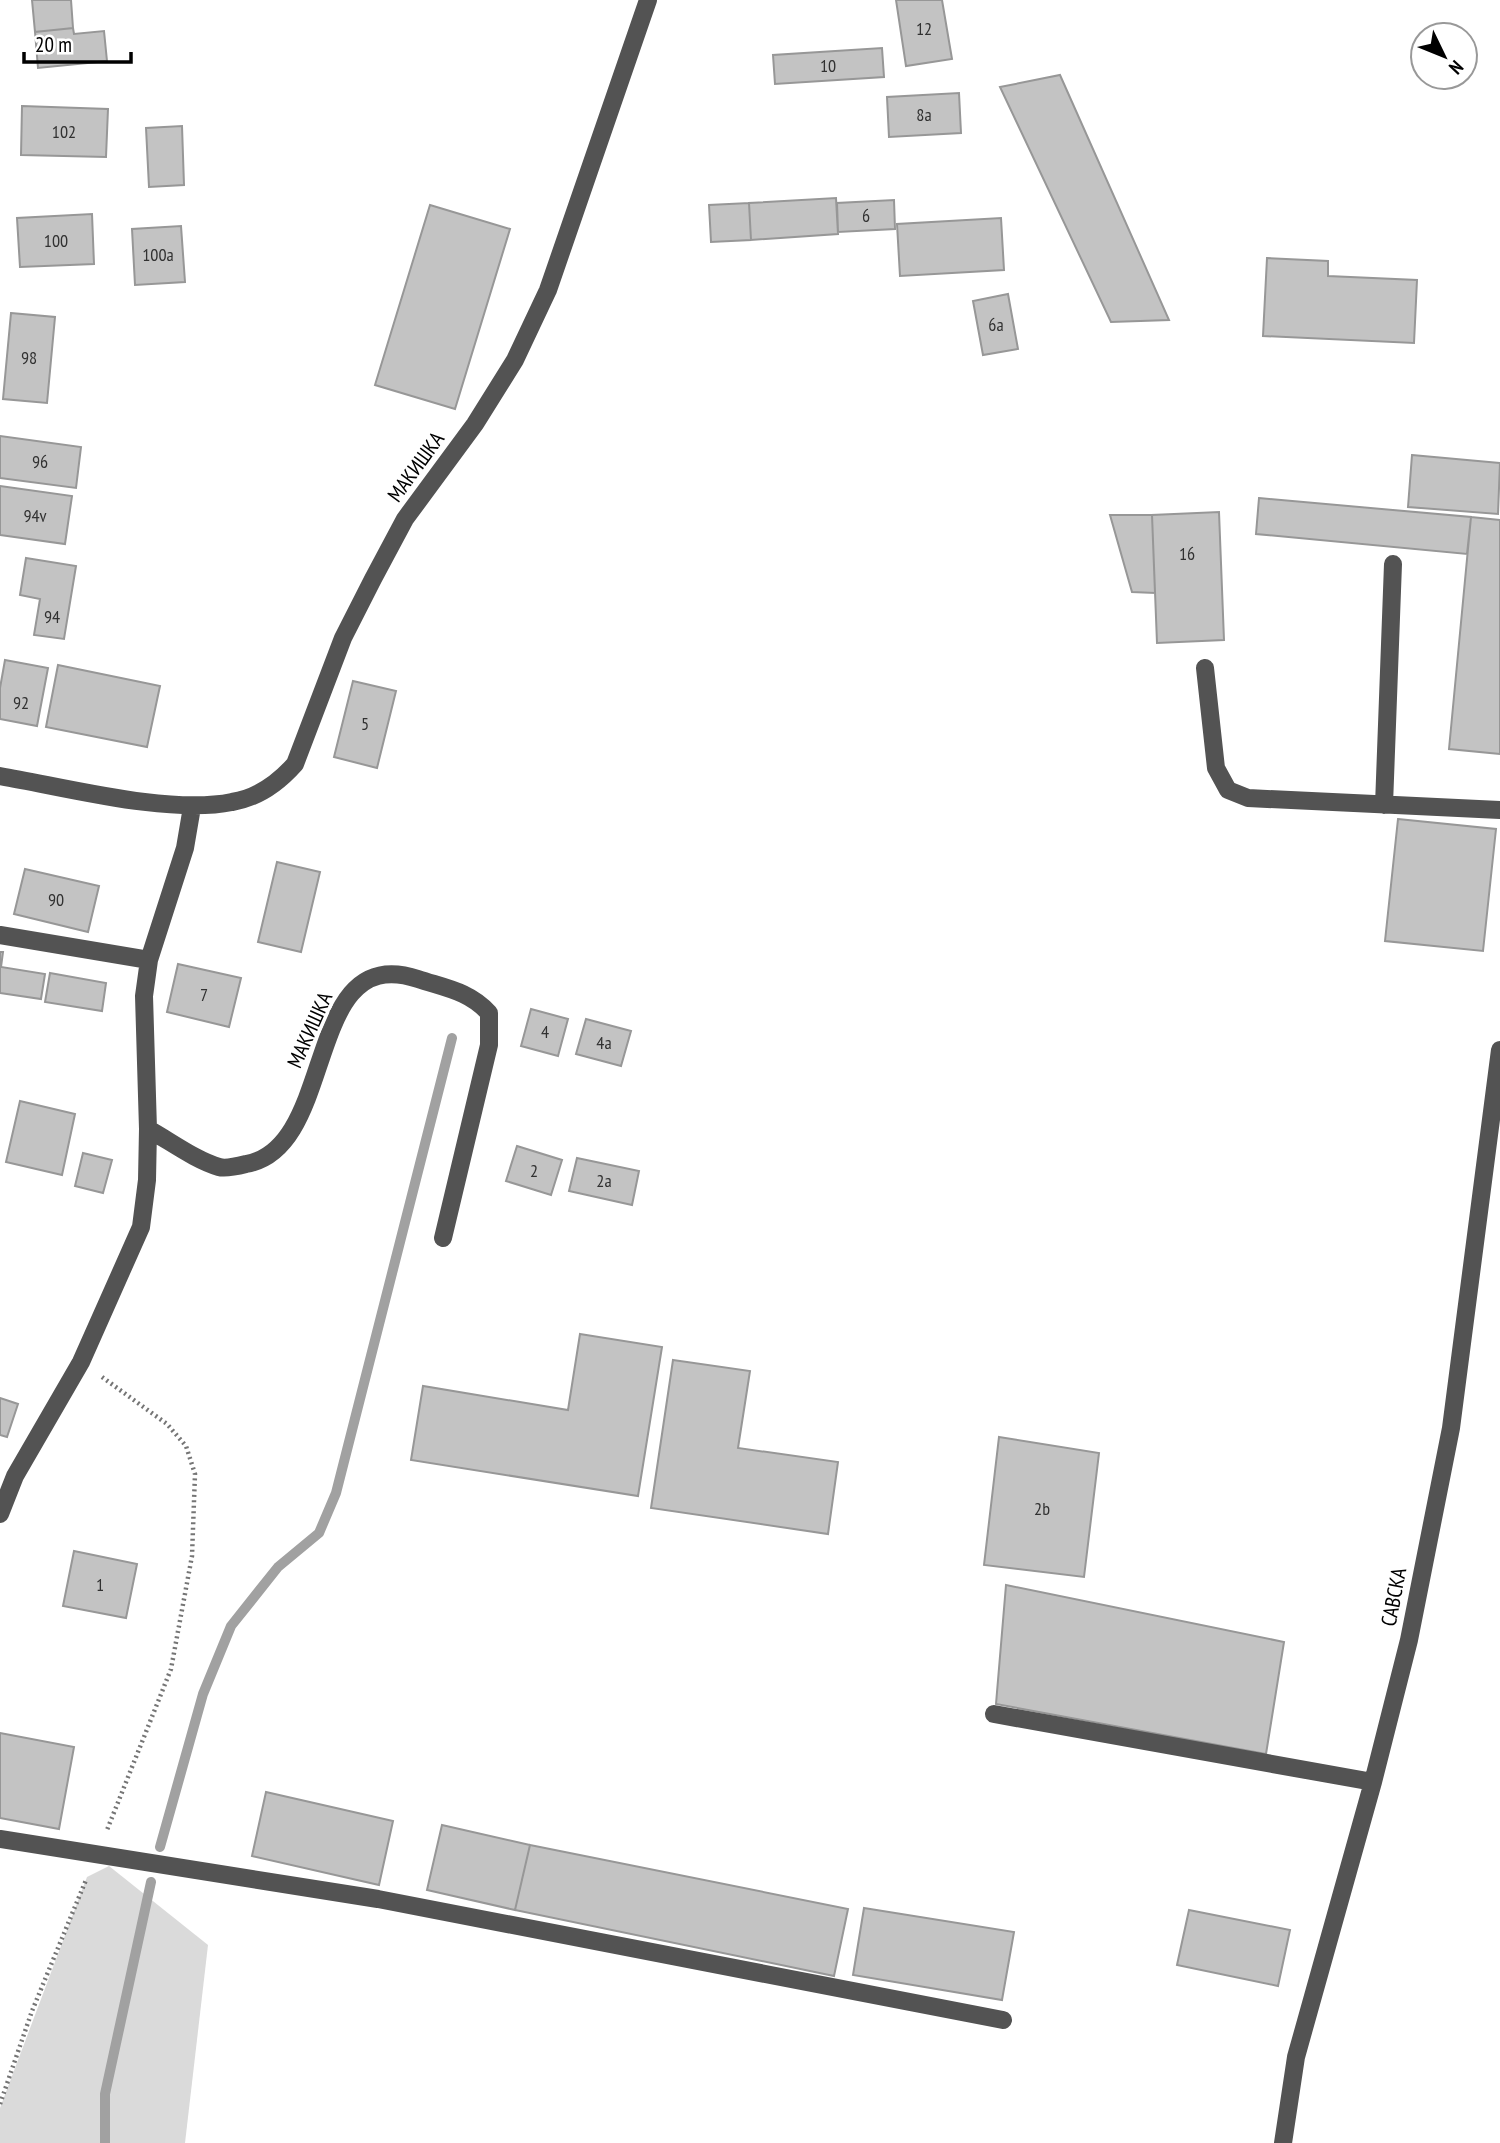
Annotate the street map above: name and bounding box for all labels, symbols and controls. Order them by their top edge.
house number: 12 [916,17,932,40]
scale bar [24,21,131,65]
north arrow [1409,21,1479,91]
text: 20 m [35,31,72,58]
house number: 10 [820,54,836,77]
text: N [1444,56,1469,80]
house number: 8a [916,103,932,126]
house number: 102 [52,120,76,143]
house number: 6 [862,204,870,227]
house number: 100 [44,229,68,252]
house number: 100a [142,243,174,266]
house number: 6a [988,313,1004,336]
house number: 98 [21,346,37,369]
street label: МАКИШКА [381,426,450,507]
house number: 96 [32,450,48,473]
house number: 94v [23,504,47,527]
house number: 16 [1179,542,1195,565]
house number: 94 [44,605,60,628]
house number: 92 [13,691,29,714]
house number: 5 [361,712,369,735]
house number: 90 [48,888,64,911]
house number: 7 [200,983,208,1006]
street label: МАКИШКА [281,988,338,1072]
house number: 4 [541,1020,549,1043]
house number: 4a [596,1031,612,1054]
house number: 2 [530,1159,538,1182]
house number: 2a [596,1169,612,1192]
house number: 2b [1034,1497,1050,1520]
street label: САВСКА [1375,1565,1412,1628]
house number: 1 [96,1573,104,1596]

